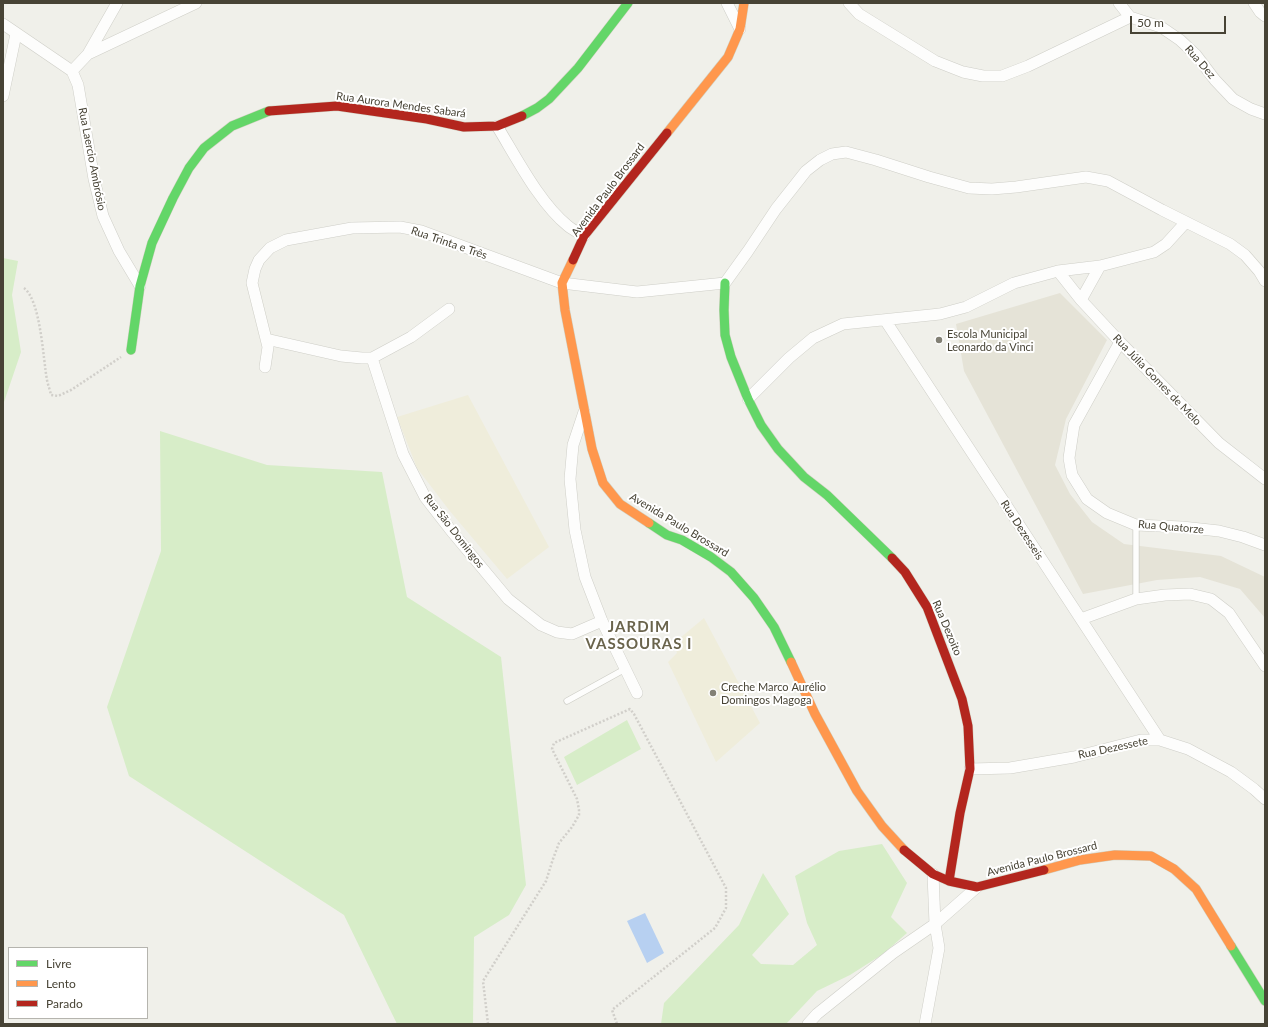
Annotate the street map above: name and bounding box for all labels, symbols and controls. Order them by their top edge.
scale bar [1132,8,1228,34]
text: 50 m [1137,15,1164,30]
street label: Rua Dez [1182,43,1218,81]
street label: Rua Aurora Mendes Sabará [335,89,467,121]
street label: Rua Laercio Ambrósio [76,106,108,212]
street label: Avenida Paulo Brossard [569,141,647,239]
street label: Rua Trinta e Três [409,224,489,262]
place label: Escola Municipal Leonardo da Vinci [947,327,1033,353]
street label: Rua Júlia Gomes de Melo [1110,332,1204,428]
marker: Escola Municipal Leonardo da Vinci [934,335,944,345]
street label: Avenida Paulo Brossard [627,490,731,560]
street label: Rua São Domingos [421,491,487,571]
street label: Rua Dezesseis [998,498,1046,562]
street label: Rua Quatorze [1137,518,1205,536]
street label: Rua Dezoito [929,598,965,658]
district label: JARDIM VASSOURAS I [585,618,693,653]
place label: Creche Marco Aurélio Domingos Magoga [721,680,826,706]
marker: Creche Marco Aurélio Domingos Magoga [708,688,718,698]
street label: Rua Dezessete [1077,734,1149,762]
street label: Avenida Paulo Brossard [985,839,1099,879]
legend [8,947,148,1019]
text: Livre [46,956,72,971]
text: Lento [46,976,76,991]
text: Parado [46,996,83,1011]

